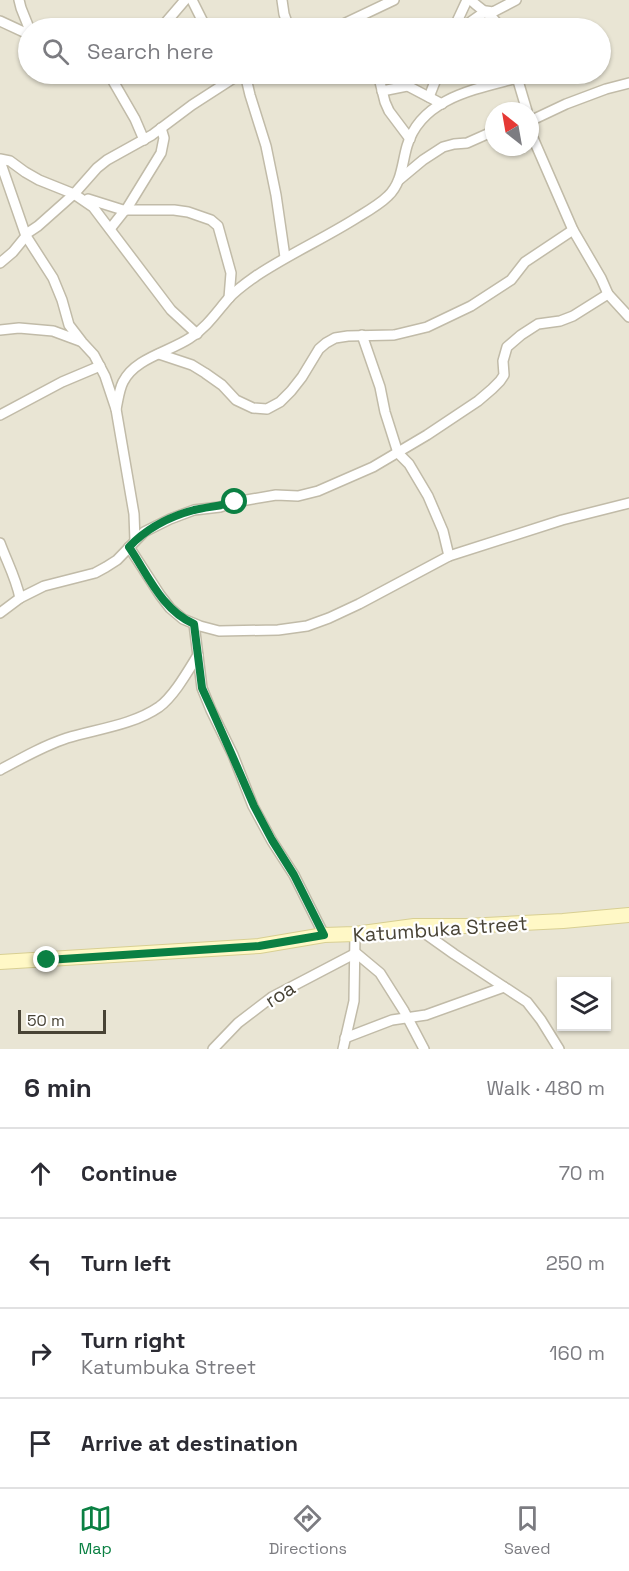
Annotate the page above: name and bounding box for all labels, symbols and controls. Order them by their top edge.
search box [18,18,611,84]
icon: search [39,35,72,68]
text: Search here [87,37,214,65]
north arrow [485,102,539,156]
route start [221,488,247,514]
street label: Katumbuka Street [352,910,528,948]
route end [33,946,59,972]
street label: roa [260,975,300,1013]
map controls [557,977,611,1031]
button: layers [557,977,611,1031]
scale bar [18,1007,106,1034]
text: 50 m [27,1010,65,1031]
text: 6 min [24,1071,92,1105]
text: Walk · 480 m [486,1075,605,1101]
icon: ahead [24,1157,57,1190]
text: Continue [81,1159,177,1187]
text: 70 m [559,1160,605,1186]
icon: left [24,1247,57,1280]
text: Turn left [81,1249,171,1277]
text: 250 m [546,1250,605,1276]
text: Turn right [81,1326,186,1354]
icon: right [24,1337,57,1370]
text: 160 m [549,1340,605,1366]
text: Katumbuka Street [81,1354,256,1380]
icon: arrive [24,1427,57,1460]
text: Arrive at destination [81,1429,298,1457]
tab: Map [78,1502,112,1559]
tab: Directions [269,1502,347,1559]
tab: Saved [504,1502,551,1559]

